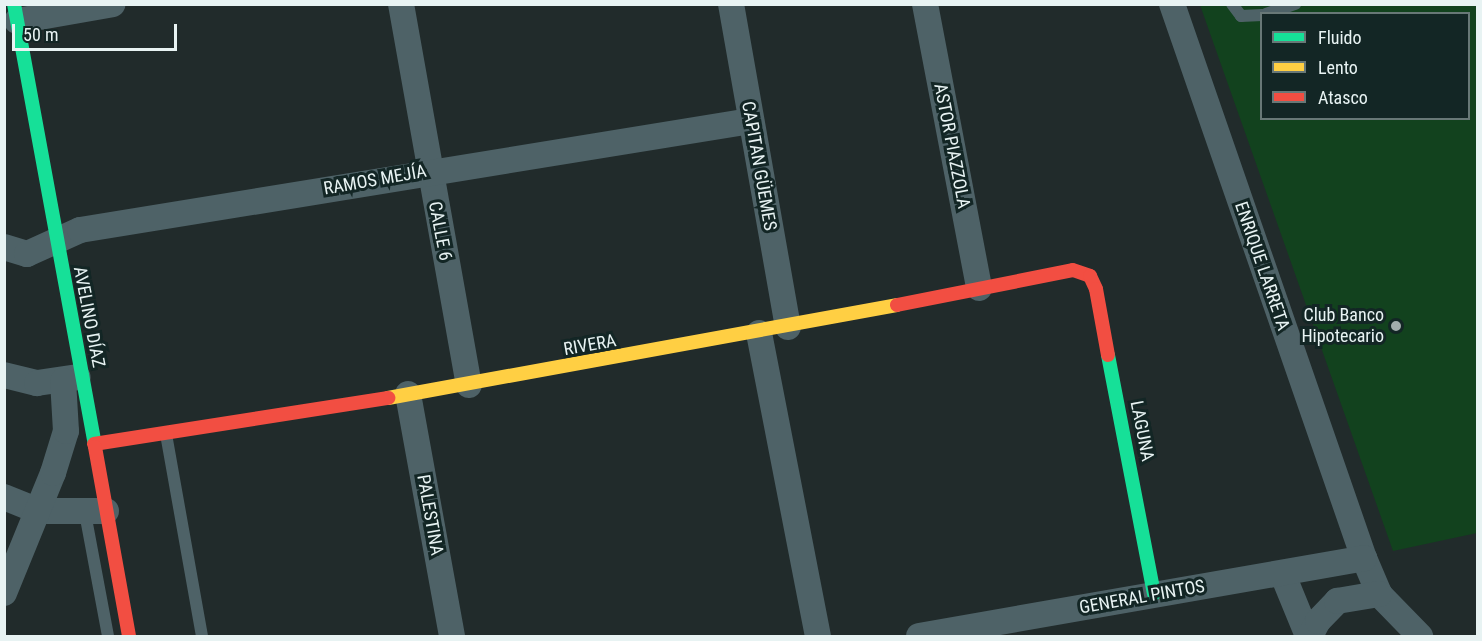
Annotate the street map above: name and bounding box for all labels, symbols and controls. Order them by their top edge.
scale bar [15,12,180,50]
legend [1260,12,1470,120]
text: 50 m [23,24,58,45]
text: Fluido [1318,27,1362,48]
text: Lento [1318,57,1358,78]
street label: ASTOR PIAZZOLA [929,82,975,210]
text: Atasco [1318,87,1368,108]
street label: CAPITAN GÜEMES [737,100,781,232]
street label: RAMOS MEJÍA [322,160,428,200]
street label: ENRIQUE LARRETA [1230,199,1294,333]
street label: CALLE 6 [424,200,456,262]
street label: AVELINO DÍAZ [69,265,109,369]
place label: Club Banco Hipotecario [1301,305,1384,348]
marker: Club Banco Hipotecario [1389,319,1403,333]
street label: RIVERA [562,330,618,360]
street label: LAGUNA [1126,399,1158,463]
street label: PALESTINA [412,473,448,557]
street label: GENERAL PINTOS [1078,575,1206,619]

